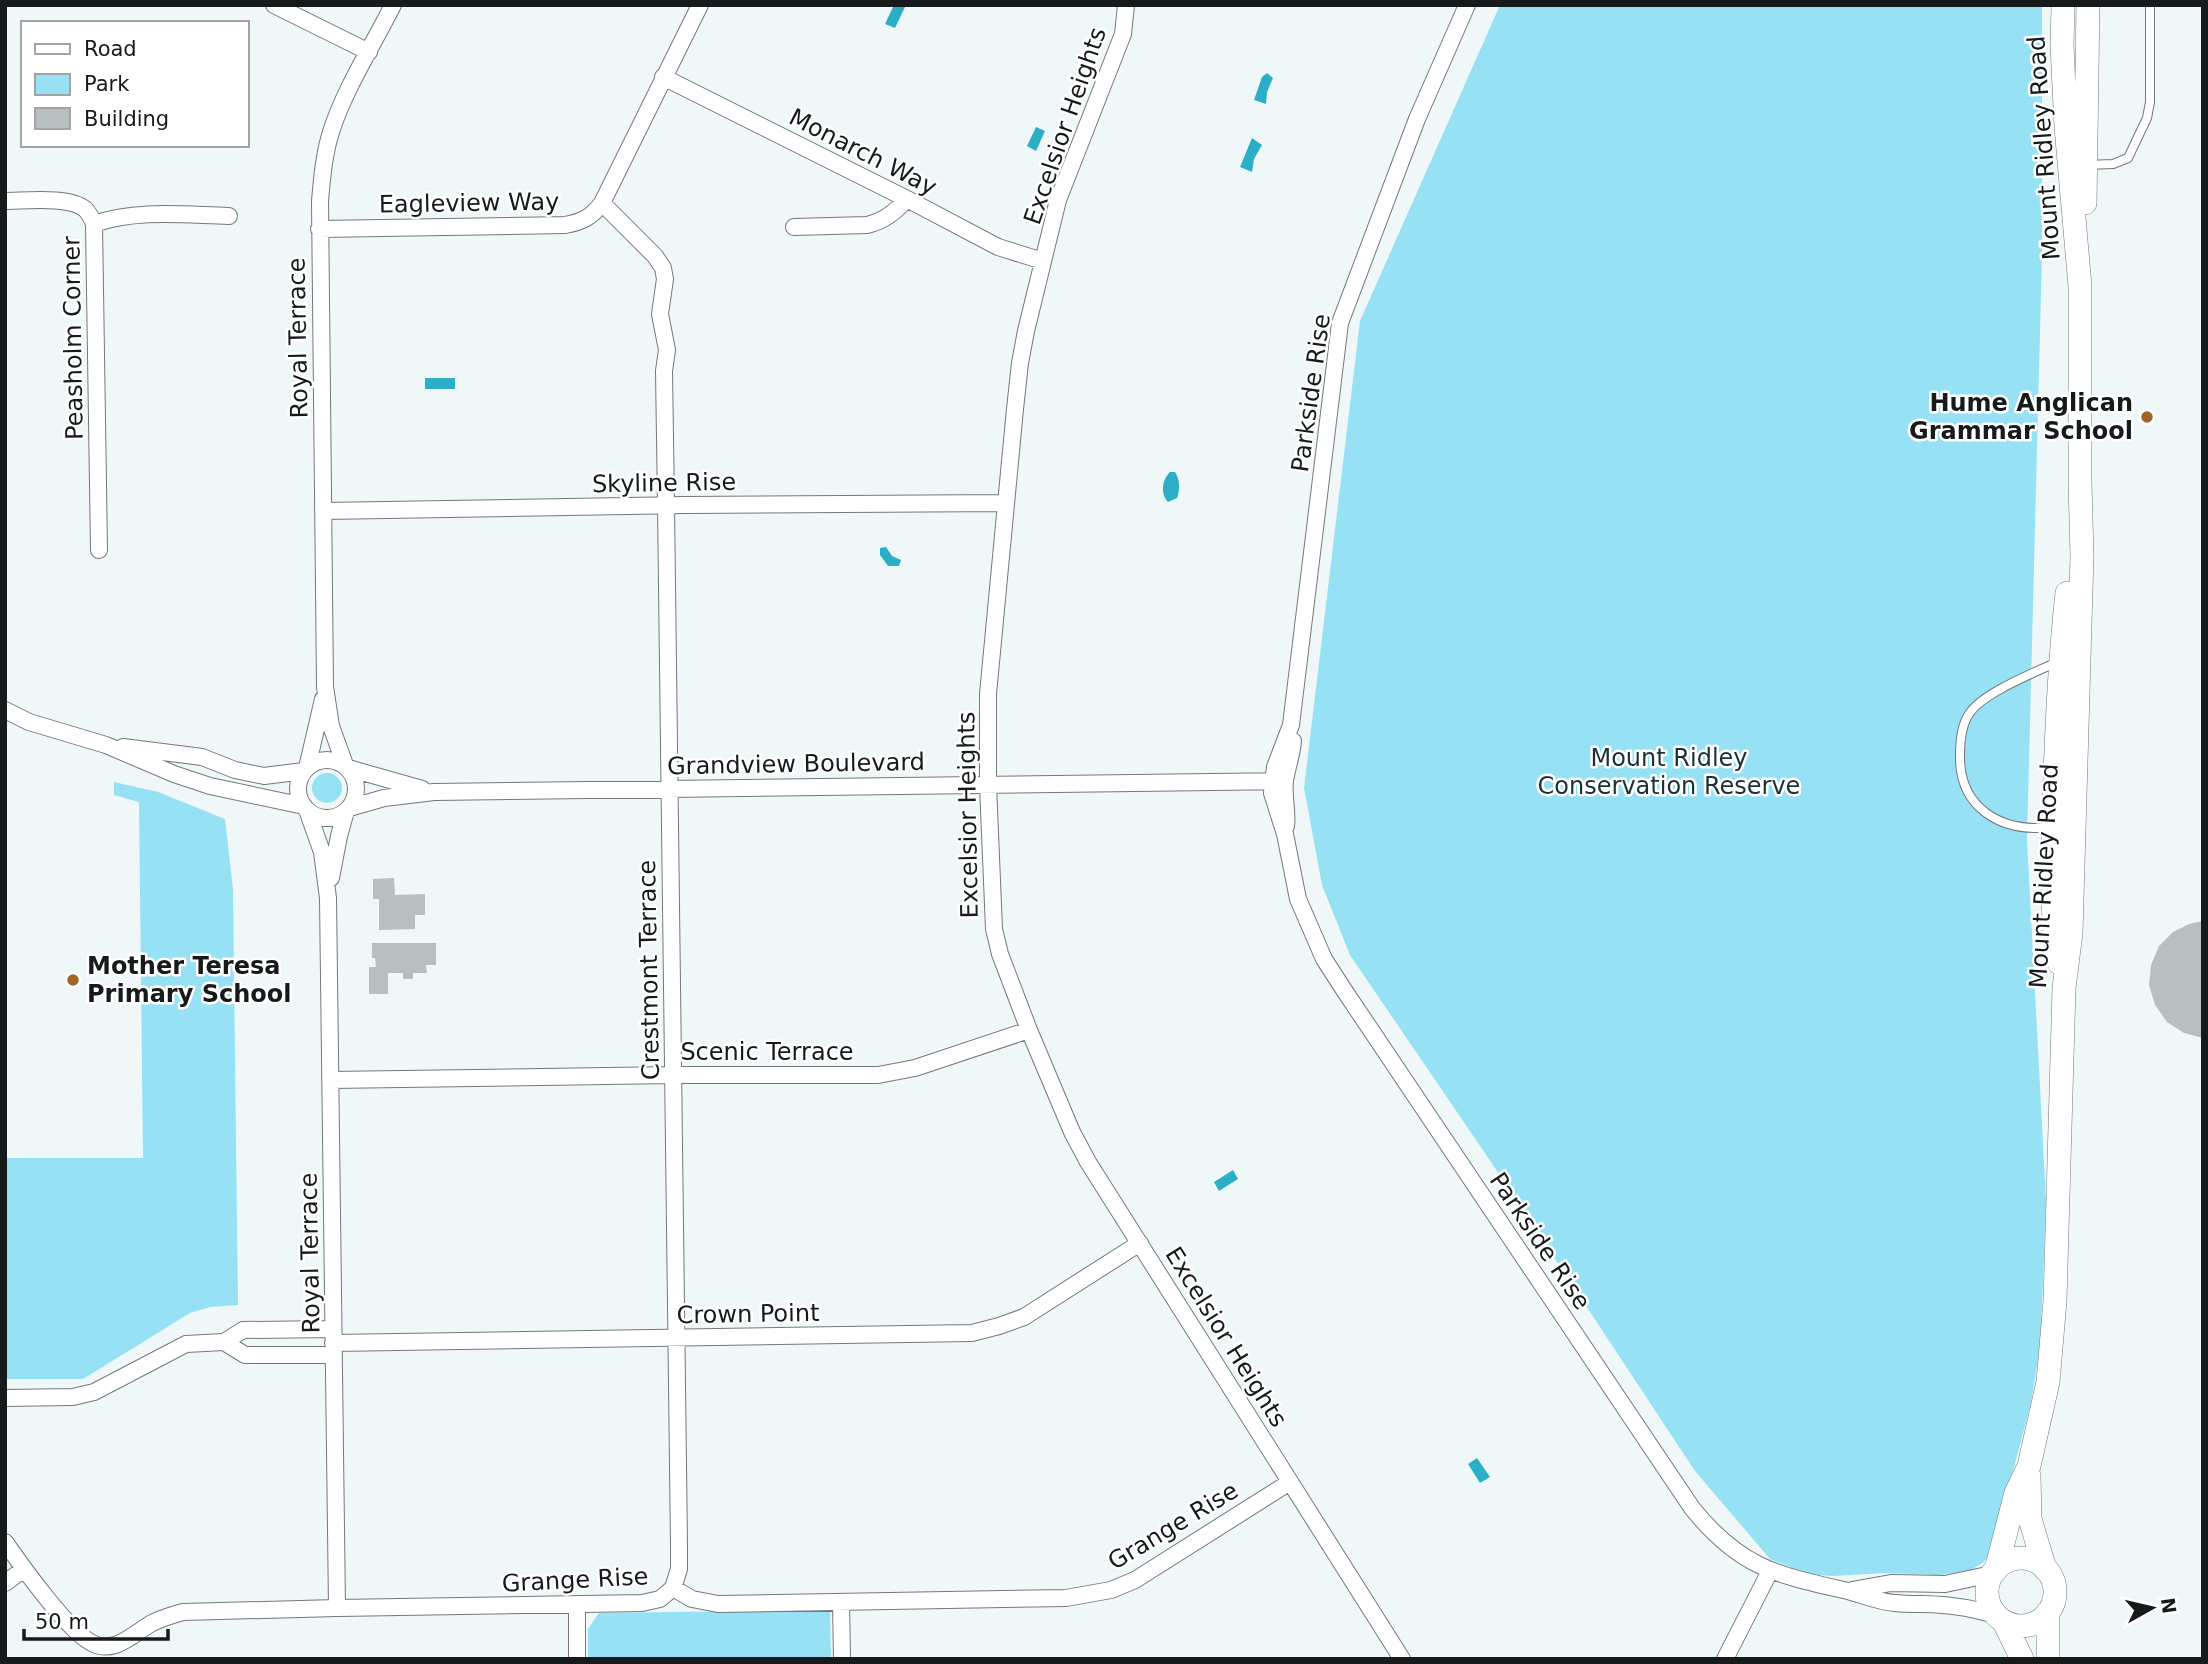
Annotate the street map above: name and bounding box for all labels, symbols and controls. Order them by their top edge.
legend [21,21,248,147]
street label: Excelsior Heights [1018,24,1112,228]
street label: Mount Ridley Road [2022,35,2066,261]
text: Road [84,37,137,61]
text: Park [84,72,130,96]
street label: Monarch Way [785,103,941,201]
text: Building [84,107,169,131]
street label: Eagleview Way [378,187,560,219]
street label: Peasholm Corner [57,236,89,440]
street label: Royal Terrace [283,257,313,419]
street label: Parkside Rise [1286,312,1336,474]
place label: Hume Anglican Grammar School [1909,389,2133,445]
marker: Hume Anglican Grammar School [2139,409,2155,425]
street label: Skyline Rise [592,468,736,498]
street label: Excelsior Heights [952,711,984,919]
park label: Mount Ridley Conservation Reserve [1538,744,1800,800]
street label: Grandview Boulevard [667,748,925,780]
street label: Mount Ridley Road [2024,763,2064,989]
street label: Crestmont Terrace [633,860,665,1080]
place label: Mother Teresa Primary School [87,952,292,1008]
marker: Mother Teresa Primary School [65,972,81,988]
street label: Scenic Terrace [680,1038,854,1066]
street label: Parkside Rise [1484,1167,1596,1315]
street label: Royal Terrace [295,1172,325,1334]
street label: Excelsior Heights [1159,1242,1293,1432]
street label: Crown Point [676,1299,820,1329]
street label: Grange Rise [1103,1476,1243,1576]
street label: Grange Rise [501,1562,649,1598]
north arrow [2117,1573,2187,1643]
text: N [2157,1596,2181,1615]
scale bar [24,1598,168,1642]
text: 50 m [35,1610,89,1634]

